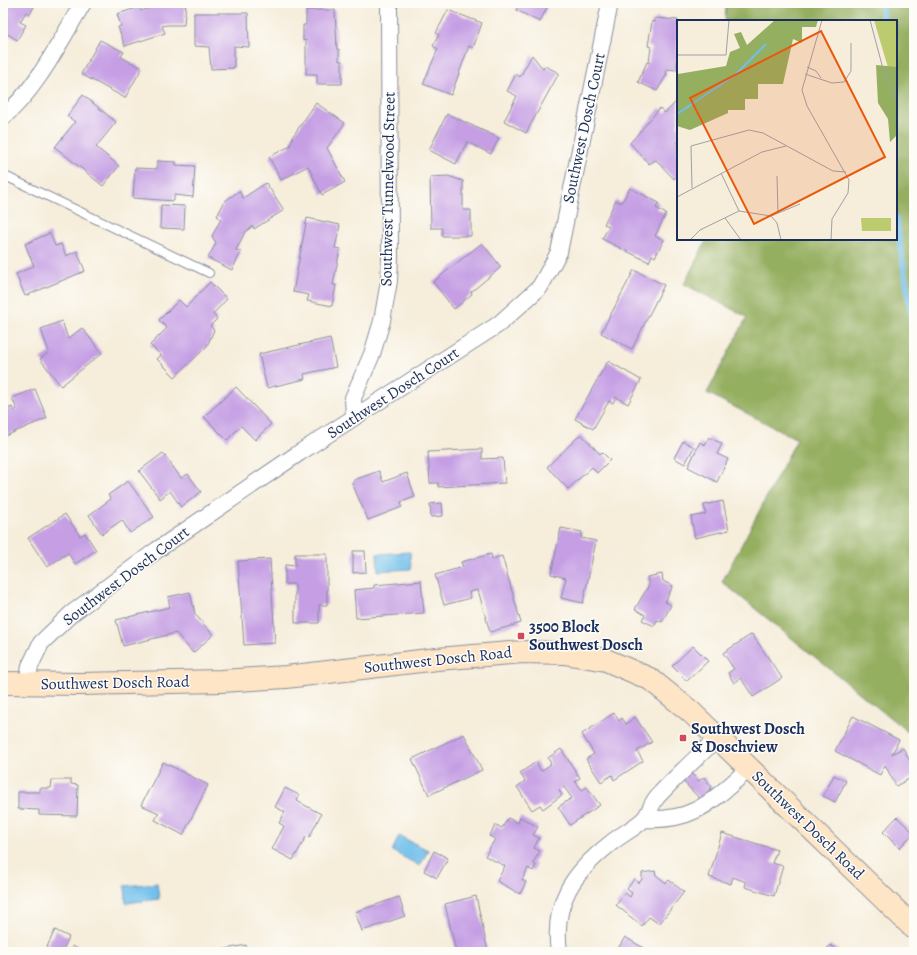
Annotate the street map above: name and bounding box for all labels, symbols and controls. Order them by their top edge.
inset map [677,20,897,240]
street label: Southwest Dosch Court [557,51,611,205]
street label: Southwest Tunnelwood Street [375,91,401,287]
street label: Southwest Dosch Court [323,342,463,444]
street label: Southwest Dosch Court [58,521,194,631]
place label: 3500 Block Southwest Dosch [529,616,643,656]
marker: 3500 Block Southwest Dosch [516,631,526,641]
street label: Southwest Dosch Road [363,641,514,679]
street label: Southwest Dosch Road [40,671,190,695]
place label: Southwest Dosch & Doschview [691,718,805,758]
marker: Southwest Dosch & Doschview [678,733,688,743]
street label: Southwest Dosch Road [747,765,869,885]

